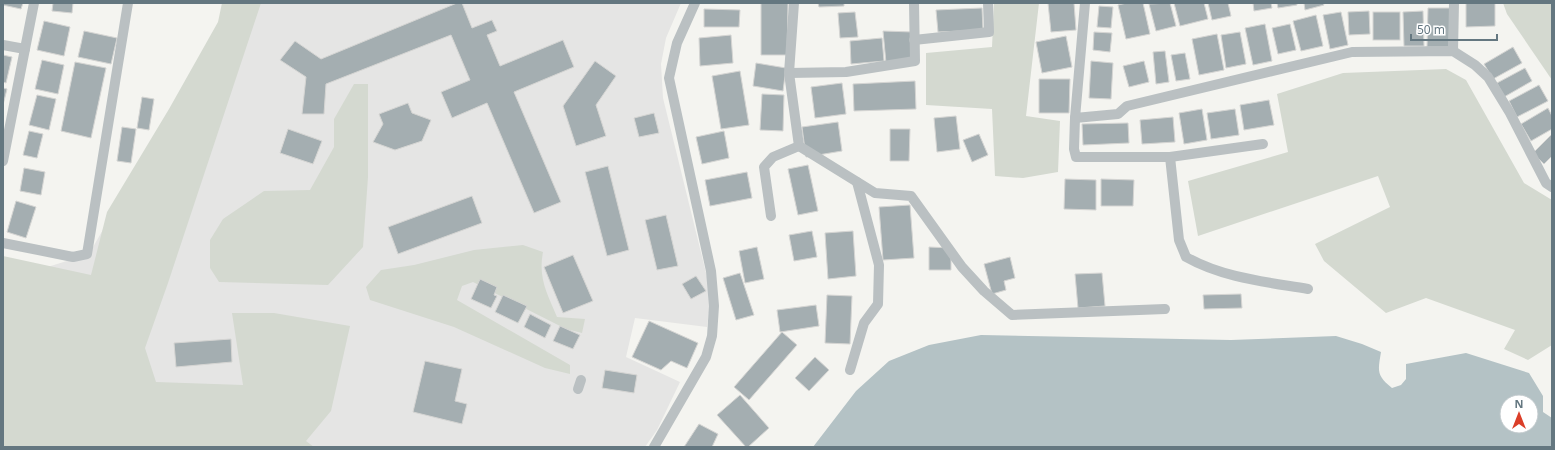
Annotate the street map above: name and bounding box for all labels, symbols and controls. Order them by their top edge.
scale bar [1411,16,1497,42]
text: 50 m [1417,21,1445,38]
north arrow [1499,394,1539,434]
text: N [1515,396,1523,411]

